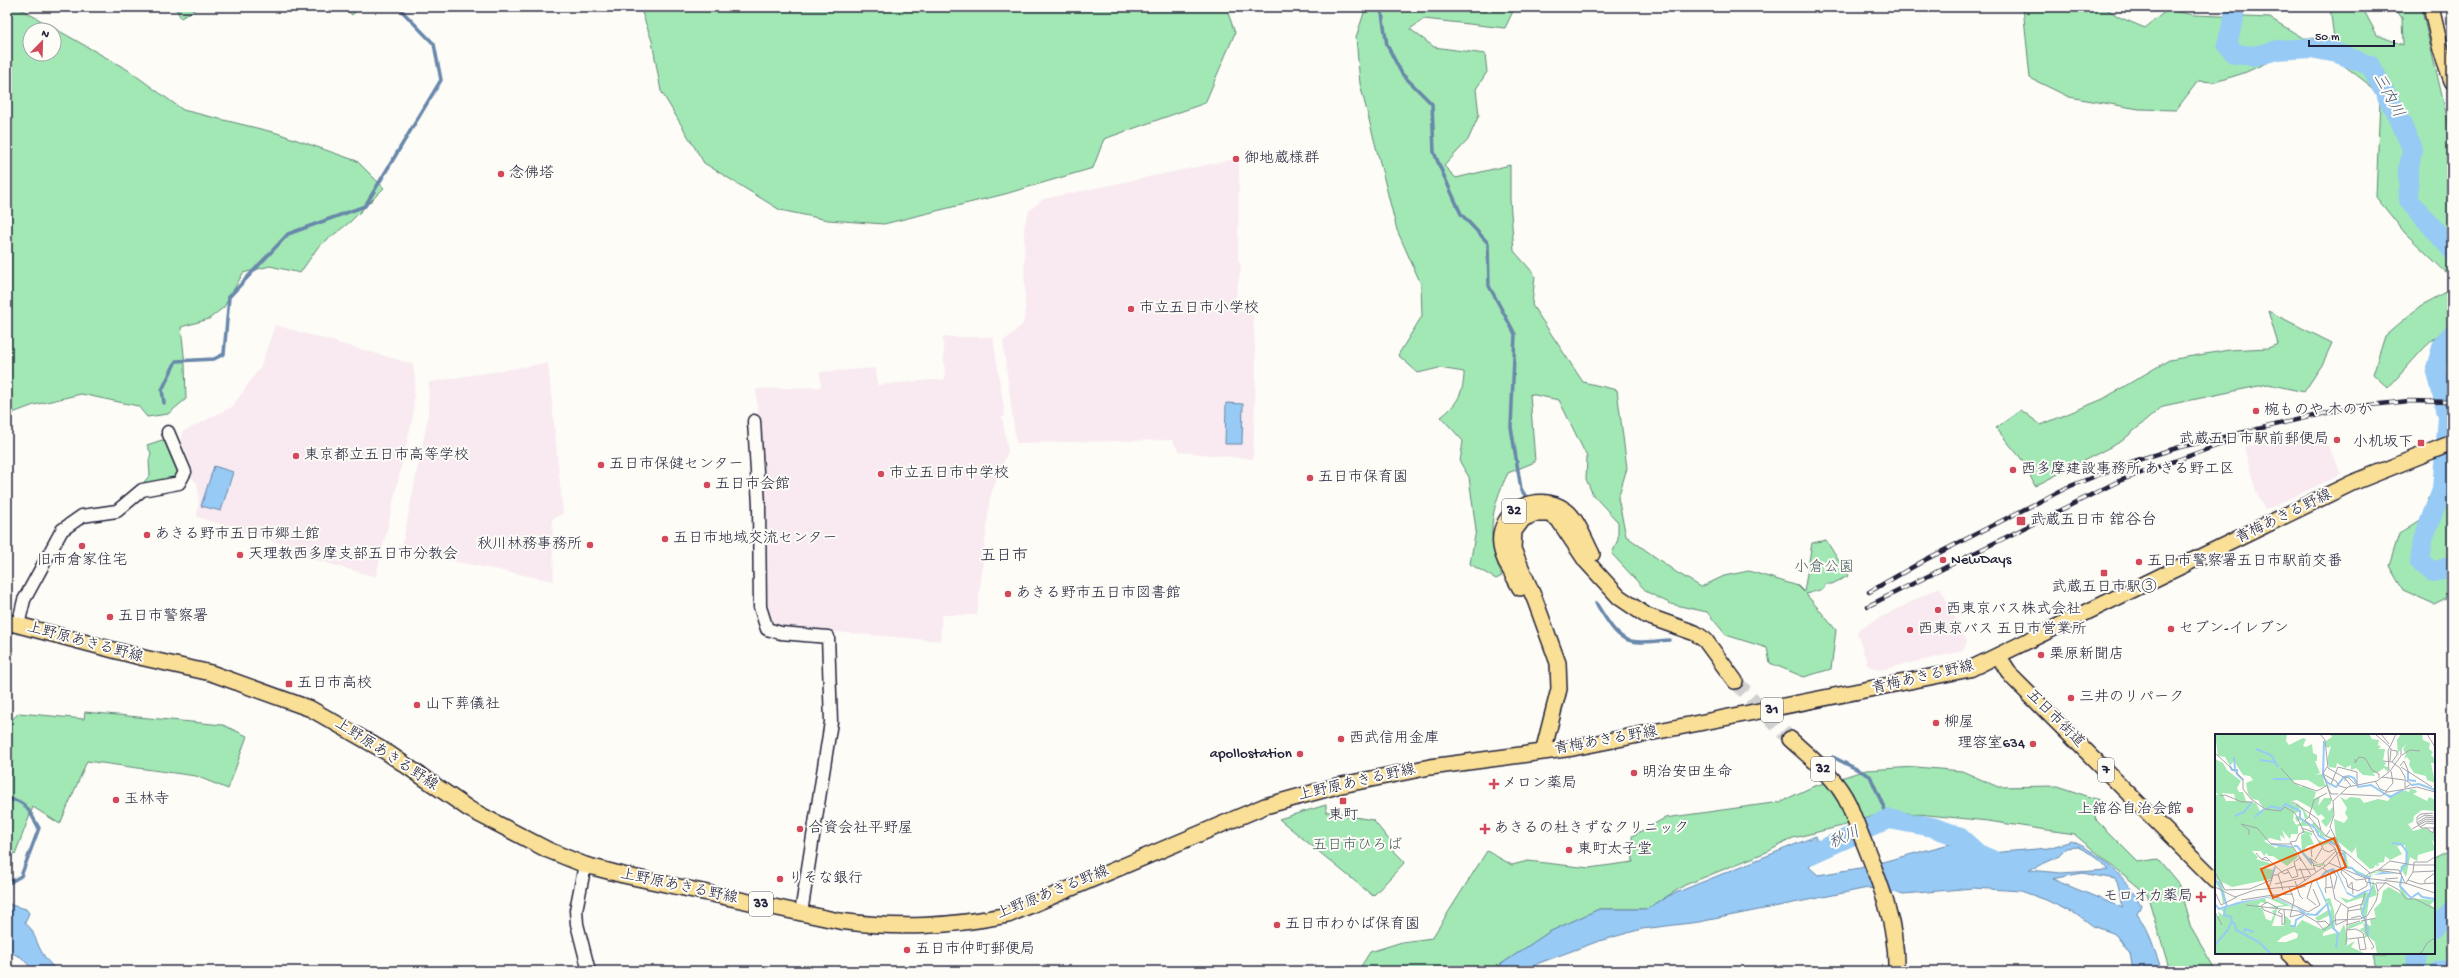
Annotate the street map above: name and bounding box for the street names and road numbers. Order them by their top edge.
street label: 青梅あきる野線 [2233,485,2335,548]
road number: 32 [1502,499,1526,523]
street label: 上野原あきる野線 [25,618,145,667]
street label: 青梅あきる野線 [1870,656,1976,699]
street label: 五日市街道 [2022,686,2088,752]
road number: 31 [1761,698,1783,722]
street label: 上野原あきる野線 [331,714,442,795]
street label: 青梅あきる野線 [1553,722,1659,759]
road number: 32 [1811,757,1835,781]
road number: 7 [2098,758,2114,782]
street label: 上野原あきる野線 [1296,760,1417,805]
street label: 上野原あきる野線 [994,861,1112,924]
street label: 上野原あきる野線 [619,865,740,908]
road number: 33 [749,892,773,916]

